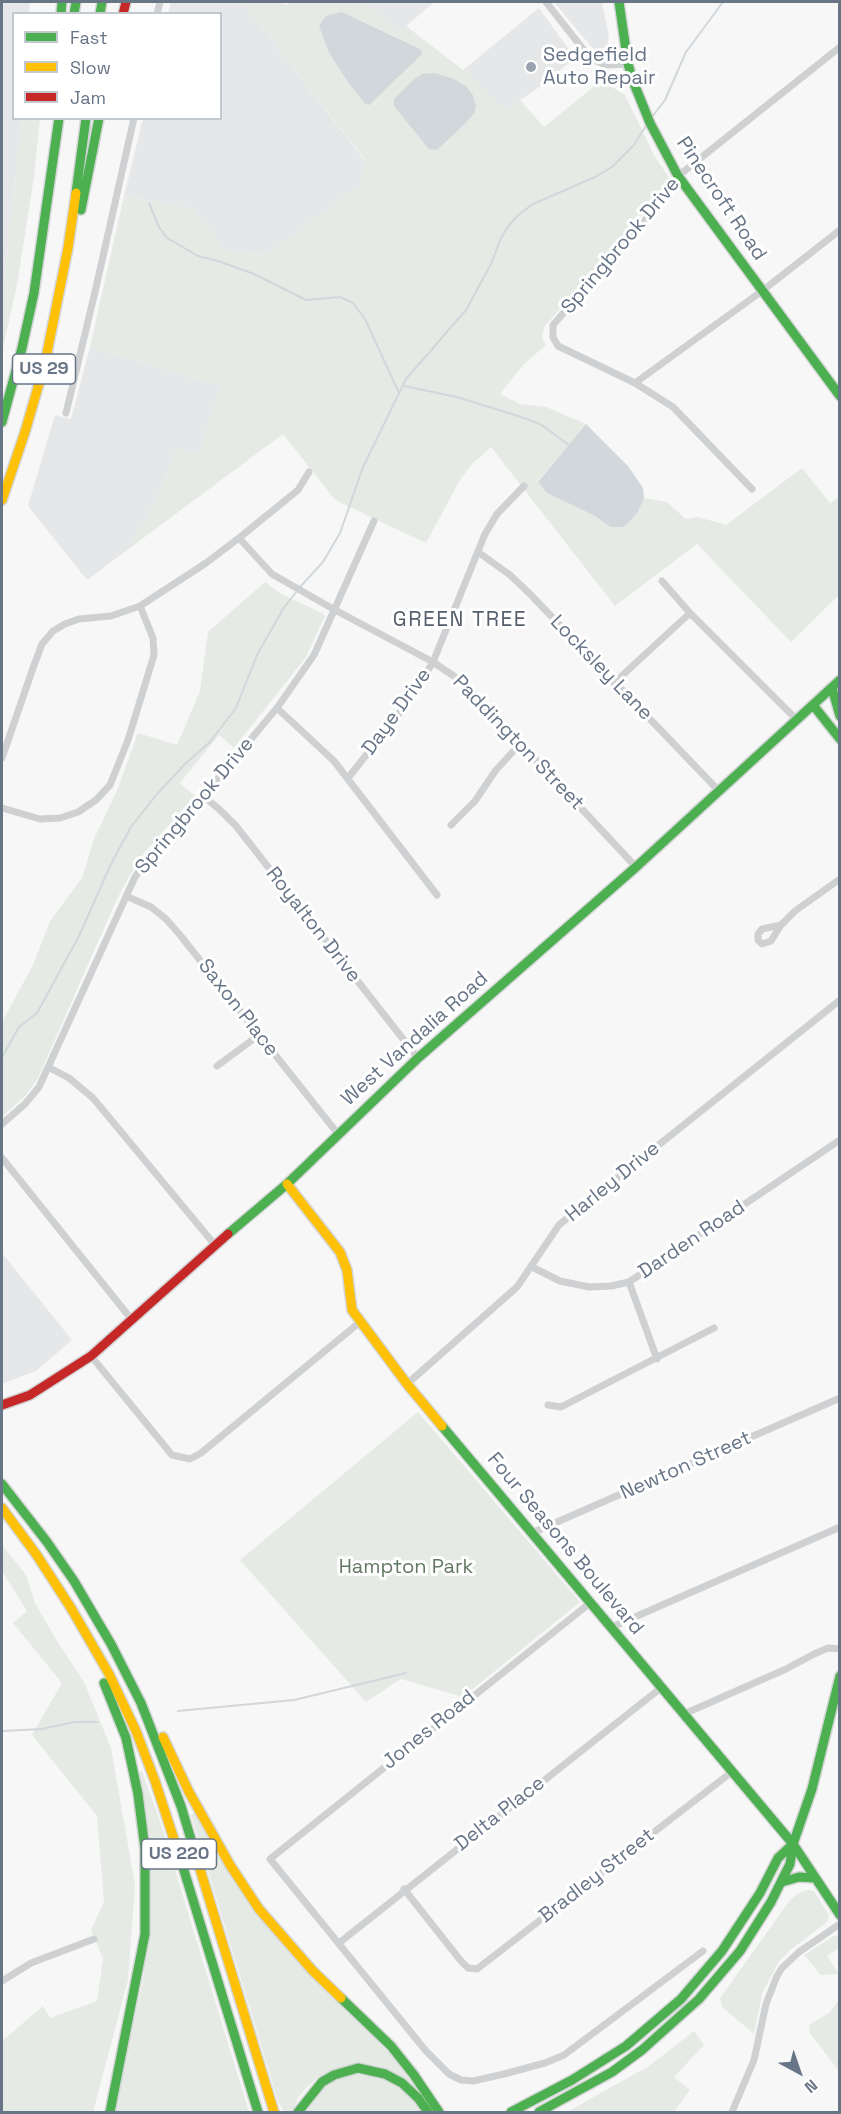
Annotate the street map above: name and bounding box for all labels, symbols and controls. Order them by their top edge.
legend [12,12,222,120]
text: Fast [70,26,107,49]
place label: Sedgefield Auto Repair [543,44,655,91]
text: Slow [70,56,111,79]
marker: Sedgefield Auto Repair [524,60,538,74]
text: Jam [70,86,106,109]
street label: Pinecroft Road [671,133,771,265]
street label: Springbrook Drive [557,173,685,319]
road number: US 29 [12,354,76,384]
district label: GREEN TREE [393,607,527,633]
street label: Locksley Lane [545,610,657,726]
street label: Daye Drive [357,664,437,760]
street label: Paddington Street [447,670,589,816]
street label: Springbrook Drive [131,733,259,879]
street label: Royalton Drive [260,862,366,988]
street label: Saxon Place [193,955,283,1061]
street label: West Vandalia Road [337,967,493,1111]
street label: Harley Drive [561,1137,665,1227]
street label: Darden Road [634,1196,750,1284]
street label: Newton Street [617,1426,755,1506]
street label: Four Seasons Boulevard [482,1448,648,1640]
park label: Hampton Park [339,1556,473,1580]
street label: Jones Road [378,1685,480,1775]
street label: Delta Place [450,1771,550,1857]
street label: Bradley Street [535,1824,659,1928]
road number: US 220 [142,1839,216,1869]
north arrow [769,2042,829,2102]
text: N [800,2075,822,2098]

